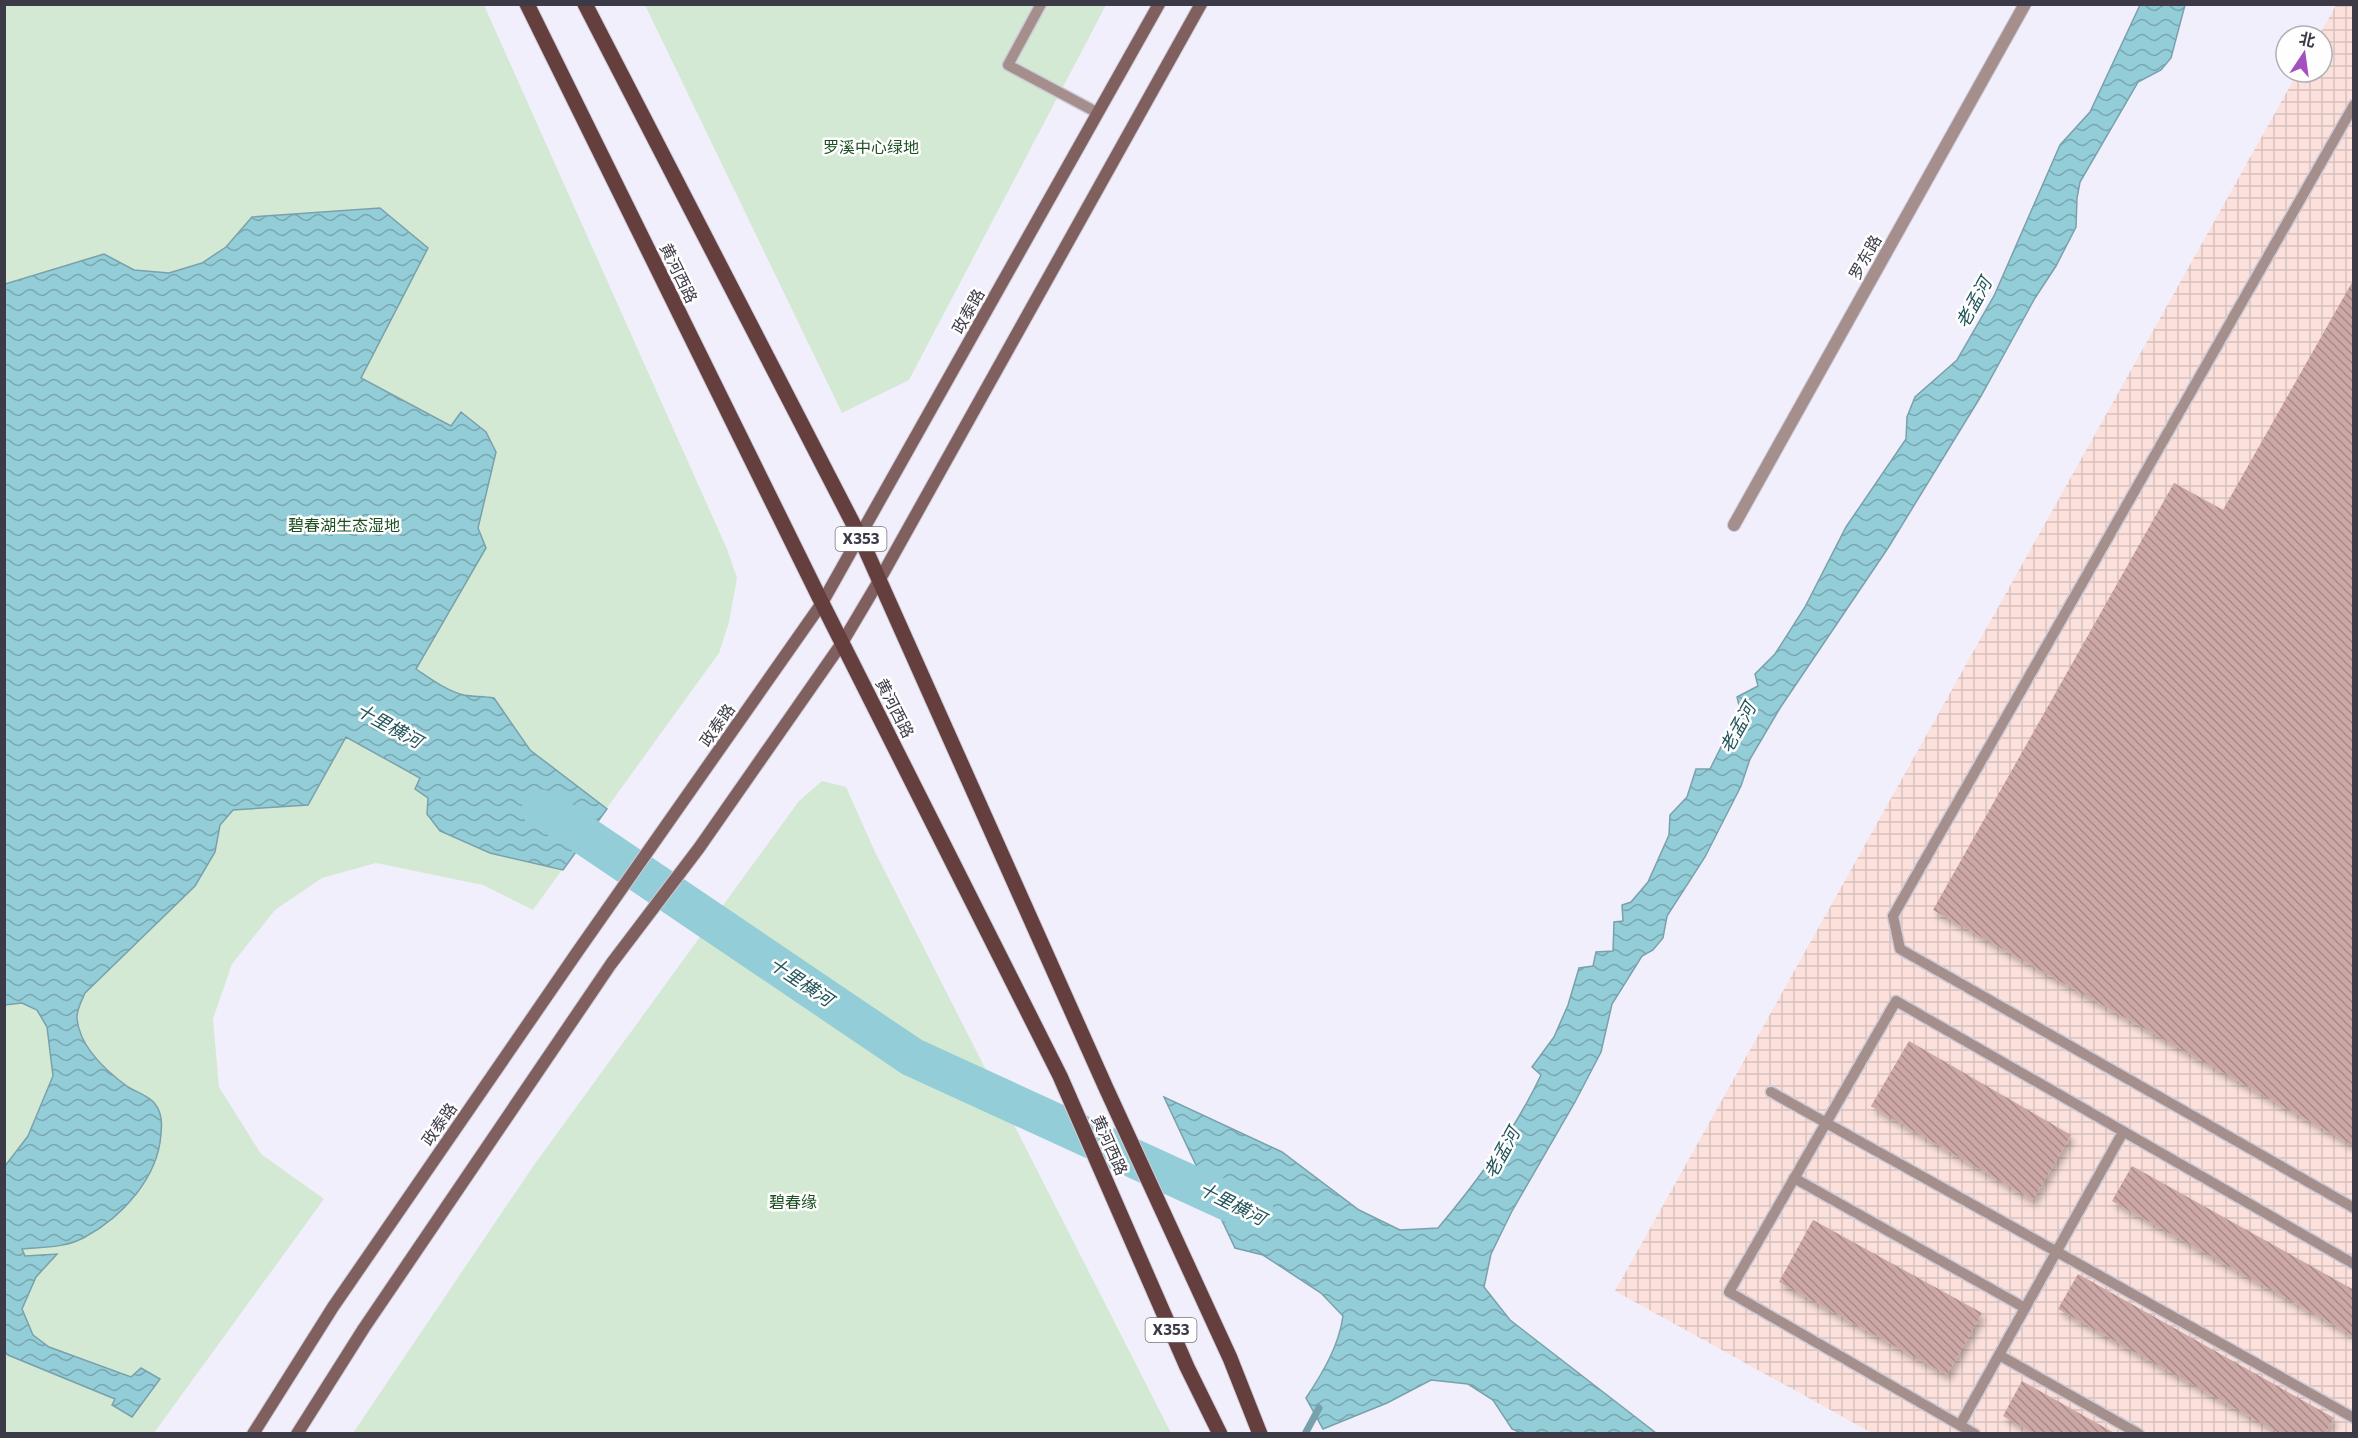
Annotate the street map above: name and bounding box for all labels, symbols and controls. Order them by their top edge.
north arrow [2274,24,2334,84]
text: 北 [2298,28,2317,50]
park label: 罗溪中心绿地 [823,137,919,156]
street label: 罗东路 [1845,231,1885,282]
street label: 黄河西路 [657,240,702,306]
water label: 老孟河 [1950,271,1997,331]
street label: 政泰路 [948,285,988,336]
park label: 碧春湖生态湿地 [288,515,400,534]
road number: X353 [836,527,886,551]
street label: 黄河西路 [872,675,918,741]
water label: 老孟河 [1714,696,1761,756]
water label: 十里横河 [353,698,429,754]
street label: 政泰路 [695,700,738,750]
water label: 十里横河 [766,952,840,1012]
street label: 政泰路 [417,1099,460,1149]
street label: 黄河西路 [1089,1112,1132,1178]
water label: 老孟河 [1478,1121,1525,1181]
water label: 十里横河 [1195,1177,1272,1231]
park label: 碧春缘 [769,1192,817,1211]
road number: X353 [1146,1318,1196,1342]

